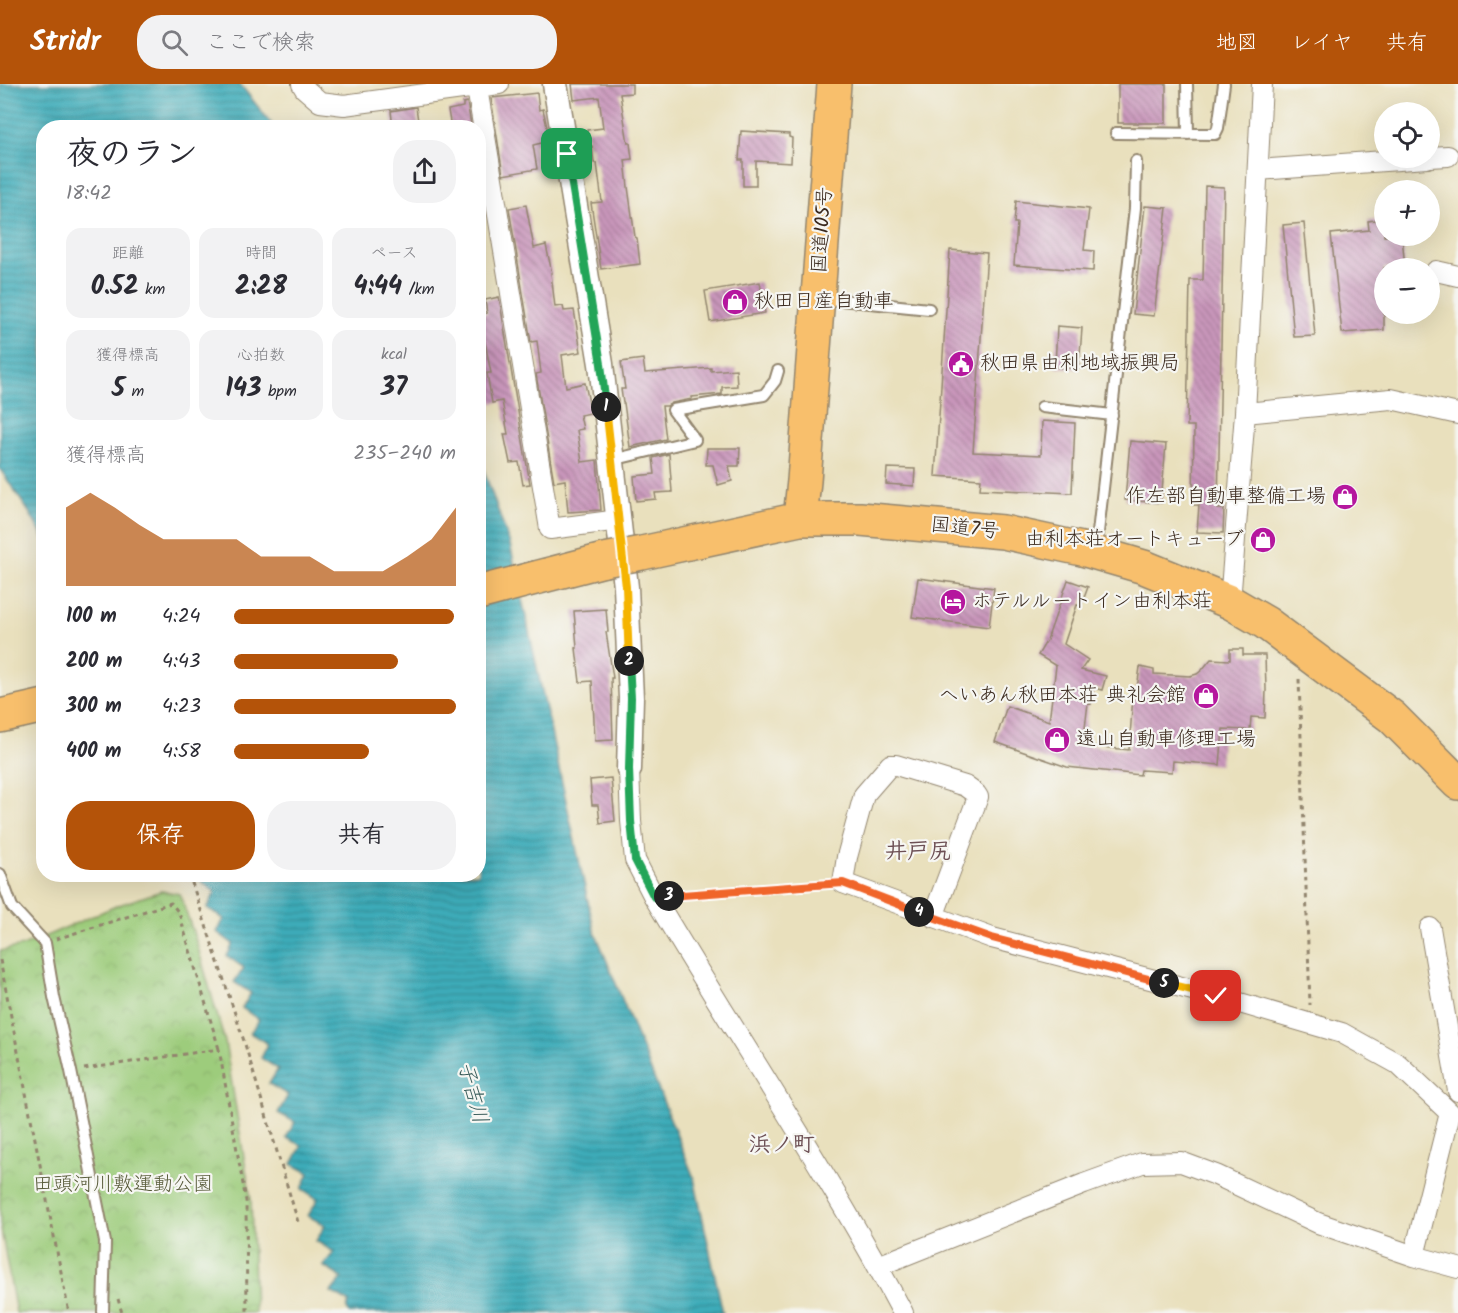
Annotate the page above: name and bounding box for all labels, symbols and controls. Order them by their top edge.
search box [137,15,557,69]
text: Stridr [30,20,101,65]
icon: search [158,26,191,59]
text: ここで検索 [206,26,316,61]
text: 地図 [1216,27,1258,60]
text: レイヤ [1291,27,1353,60]
text: 共有 [1386,27,1428,60]
map controls [1374,102,1440,324]
button: locate [1374,102,1440,168]
pin [541,128,592,179]
text: 夜のラン [66,129,198,182]
icon: arrive [550,137,583,170]
button: share [393,140,456,203]
text: 18:42 [66,178,112,210]
button: + [1374,180,1440,246]
street label: 国道105号 [804,185,842,275]
text: 距離 [112,241,144,266]
text: 時間 [245,241,277,266]
text: ペース [370,241,418,266]
button: − [1374,258,1440,324]
text: 0.52 [91,266,139,308]
text: 2:28 [235,266,287,308]
text: 4:44 [353,266,402,308]
text: km [139,277,165,302]
text: /km [402,277,435,302]
place label: 秋田日産自動車 [754,286,894,318]
shop icon: 秋田日産自動車 [720,287,750,317]
text: kcal [381,342,407,367]
text: 獲得標高 [96,343,160,368]
text: 心拍数 [237,343,285,368]
place label: 秋田県由利地域振興局 [980,348,1180,380]
public building icon: 秋田県由利地域振興局 [946,349,976,379]
text: 37 [381,367,407,409]
text: 5 [112,368,125,410]
text: 143 [225,368,262,410]
text: m [125,379,144,404]
text: bpm [262,379,297,404]
pin: 1 [591,392,621,422]
text: 1 [604,394,608,419]
text: 235–240 m [353,438,456,470]
text: 獲得標高 [66,440,146,472]
place label: 作左部自動車整備工場 [1126,481,1326,513]
shop icon: 作左部自動車整備工場 [1330,482,1360,512]
street label: 国道7号 [929,509,1001,549]
place label: 由利本荘オートキューブ [1025,524,1244,556]
shop icon: 由利本荘オートキューブ [1248,525,1278,555]
place label: ホテルルートイン由利本荘 [972,586,1212,618]
hotel icon: ホテルルートイン由利本荘 [938,587,968,617]
text: 100 m [66,601,117,633]
text: 4:24 [162,601,201,633]
text: 200 m [66,646,122,678]
text: 4:43 [162,646,200,678]
pin: 2 [614,646,644,676]
text: 2 [624,648,634,673]
place label: へいあん秋田本荘 典礼会館 [939,680,1186,712]
shop icon: へいあん秋田本荘 典礼会館 [1191,681,1221,711]
text: 300 m [66,691,122,723]
text: 4:23 [162,691,201,723]
place label: 遠山自動車修理工場 [1076,724,1256,756]
shop icon: 遠山自動車修理工場 [1042,725,1072,755]
text: 400 m [66,736,122,768]
text: 4:58 [162,736,201,768]
button: 保存 [66,801,255,870]
button: 共有 [267,801,456,870]
district label: 井戸尻 [885,835,951,870]
pin: 3 [654,881,684,911]
text: 3 [665,883,673,908]
pin: 4 [904,897,934,927]
text: 4 [915,899,923,924]
pin: 5 [1149,968,1179,998]
text: 5 [1160,970,1168,995]
pin [1190,970,1241,1021]
icon: check [1199,979,1232,1012]
water label: 子吉川 [448,1058,496,1128]
district label: 浜ノ町 [749,1128,815,1163]
park label: 田頭河川敷運動公園 [33,1169,213,1201]

